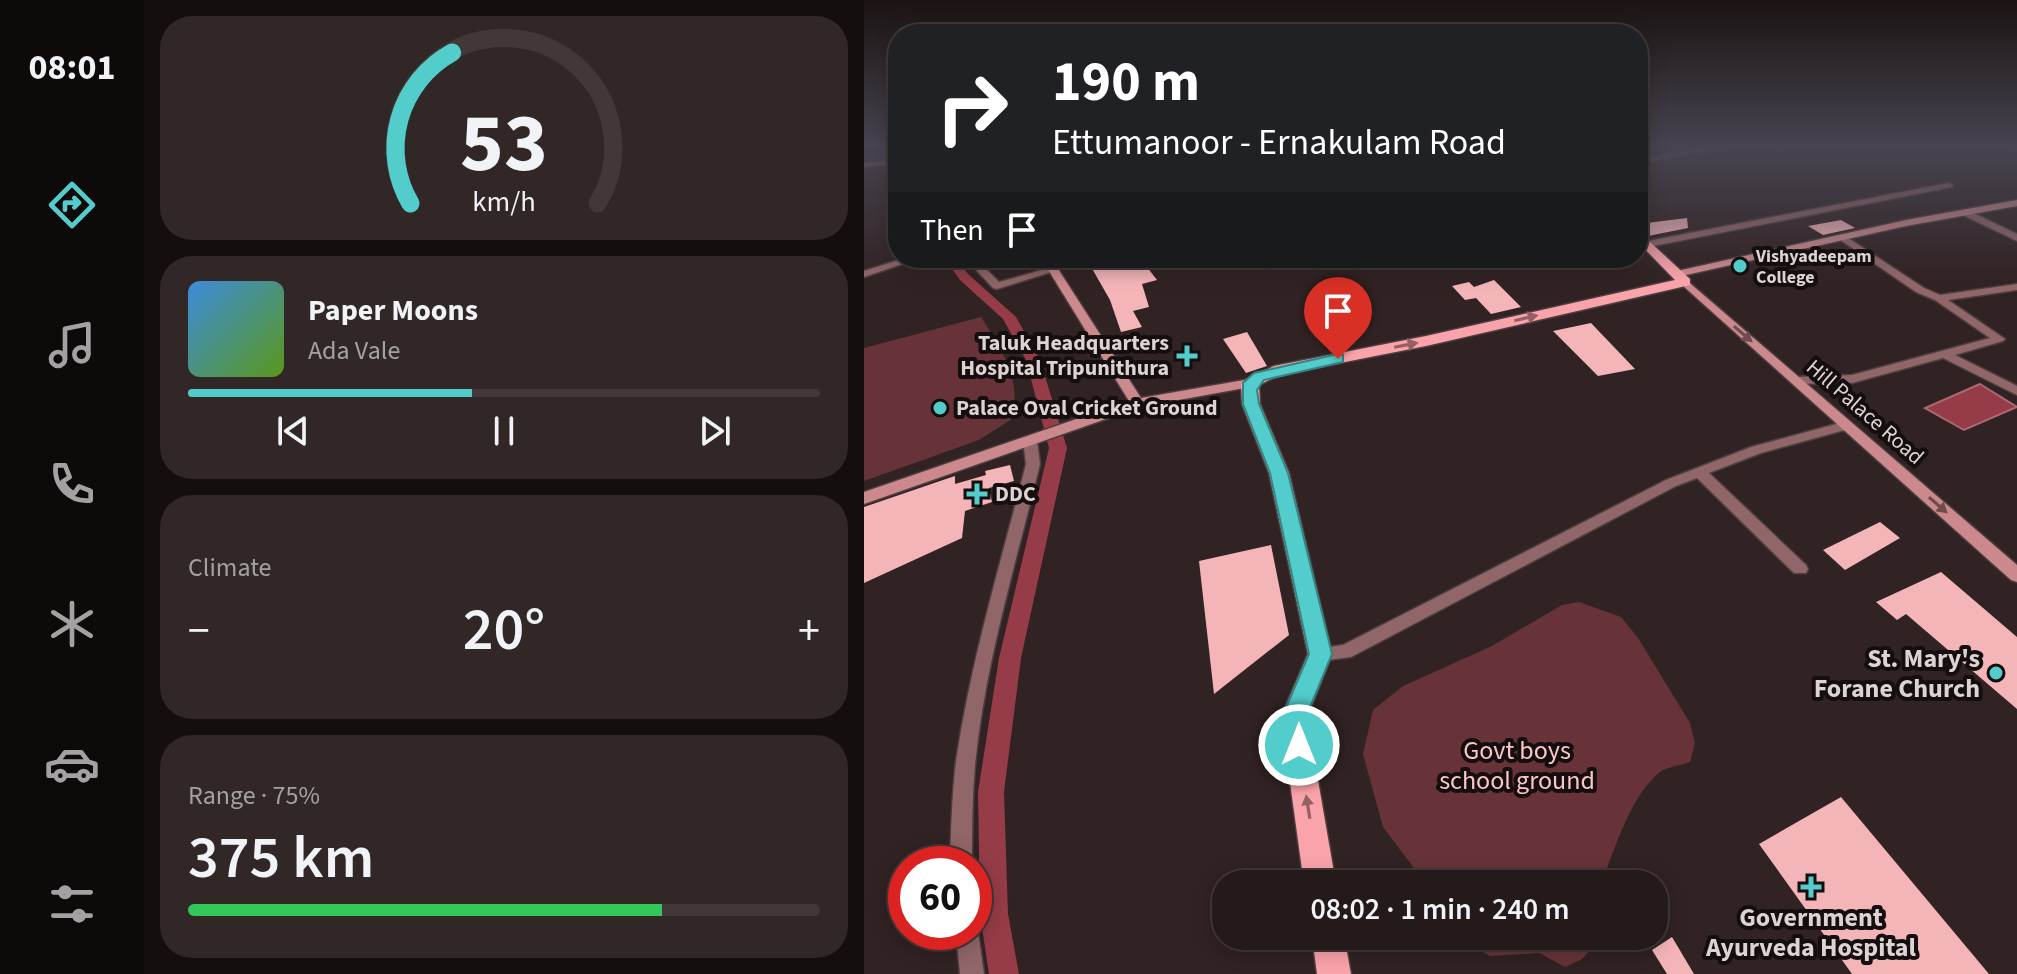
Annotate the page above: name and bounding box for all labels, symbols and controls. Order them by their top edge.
text: 08:01 [29,42,115,93]
text: 190 m [1052,43,1200,122]
icon: right [920,56,1024,160]
text: 53 [460,84,548,202]
text: Ettumanoor - Ernakulam Road [1052,117,1506,168]
icon: directions [44,177,100,233]
text: km/h [472,182,536,222]
icon: arrive [1000,208,1044,252]
text: Then [920,209,984,252]
place label: Vishyadeepam College [1755,244,1872,290]
marker: Vishyadeepam College [1731,257,1749,275]
pin [1304,277,1372,359]
text: Paper Moons [308,289,478,332]
icon: arrive [1316,289,1360,333]
one-way arrow [1513,311,1538,324]
icon: music [44,317,100,373]
one-way arrow [1734,324,1753,342]
place label: Taluk Headquarters Hospital Tripunithura [960,327,1169,384]
text: Ada Vale [308,332,400,369]
one-way arrow [1394,338,1419,350]
marker: Taluk Headquarters Hospital Tripunithura [1176,345,1198,367]
street label: Hill Palace Road [1799,352,1931,472]
place label: Palace Oval Cricket Ground [956,392,1218,424]
marker: Palace Oval Cricket Ground [931,399,949,417]
icon: previous [271,409,315,453]
icon: pause [482,409,526,453]
icon: next [693,409,737,453]
icon: phone [44,456,100,512]
place label: DDC [995,478,1036,510]
marker: DDC [966,483,988,505]
one-way arrow [1929,496,1948,514]
text: Climate [188,549,272,586]
text: 20° [463,588,545,673]
icon: climate [44,596,100,652]
text: − [188,600,210,663]
text: + [798,600,820,663]
place label: St. Mary's Forane Church [1814,640,1980,707]
marker: St. Mary's Forane Church [1987,664,2005,682]
position arrow [1257,703,1341,787]
park label: Govt boys school ground [1439,732,1595,799]
icon: car [44,736,100,792]
text: Range · 75% [188,777,320,814]
one-way arrow [1301,794,1314,819]
text: 375 km [188,816,374,901]
speed limit sign: 60 [888,846,992,950]
icon: filters [44,876,100,932]
marker: Government Ayurveda Hospital [1800,876,1822,898]
text: 08:02 · 1 min · 240 m [1310,888,1570,931]
place label: Government Ayurveda Hospital [1705,899,1917,966]

